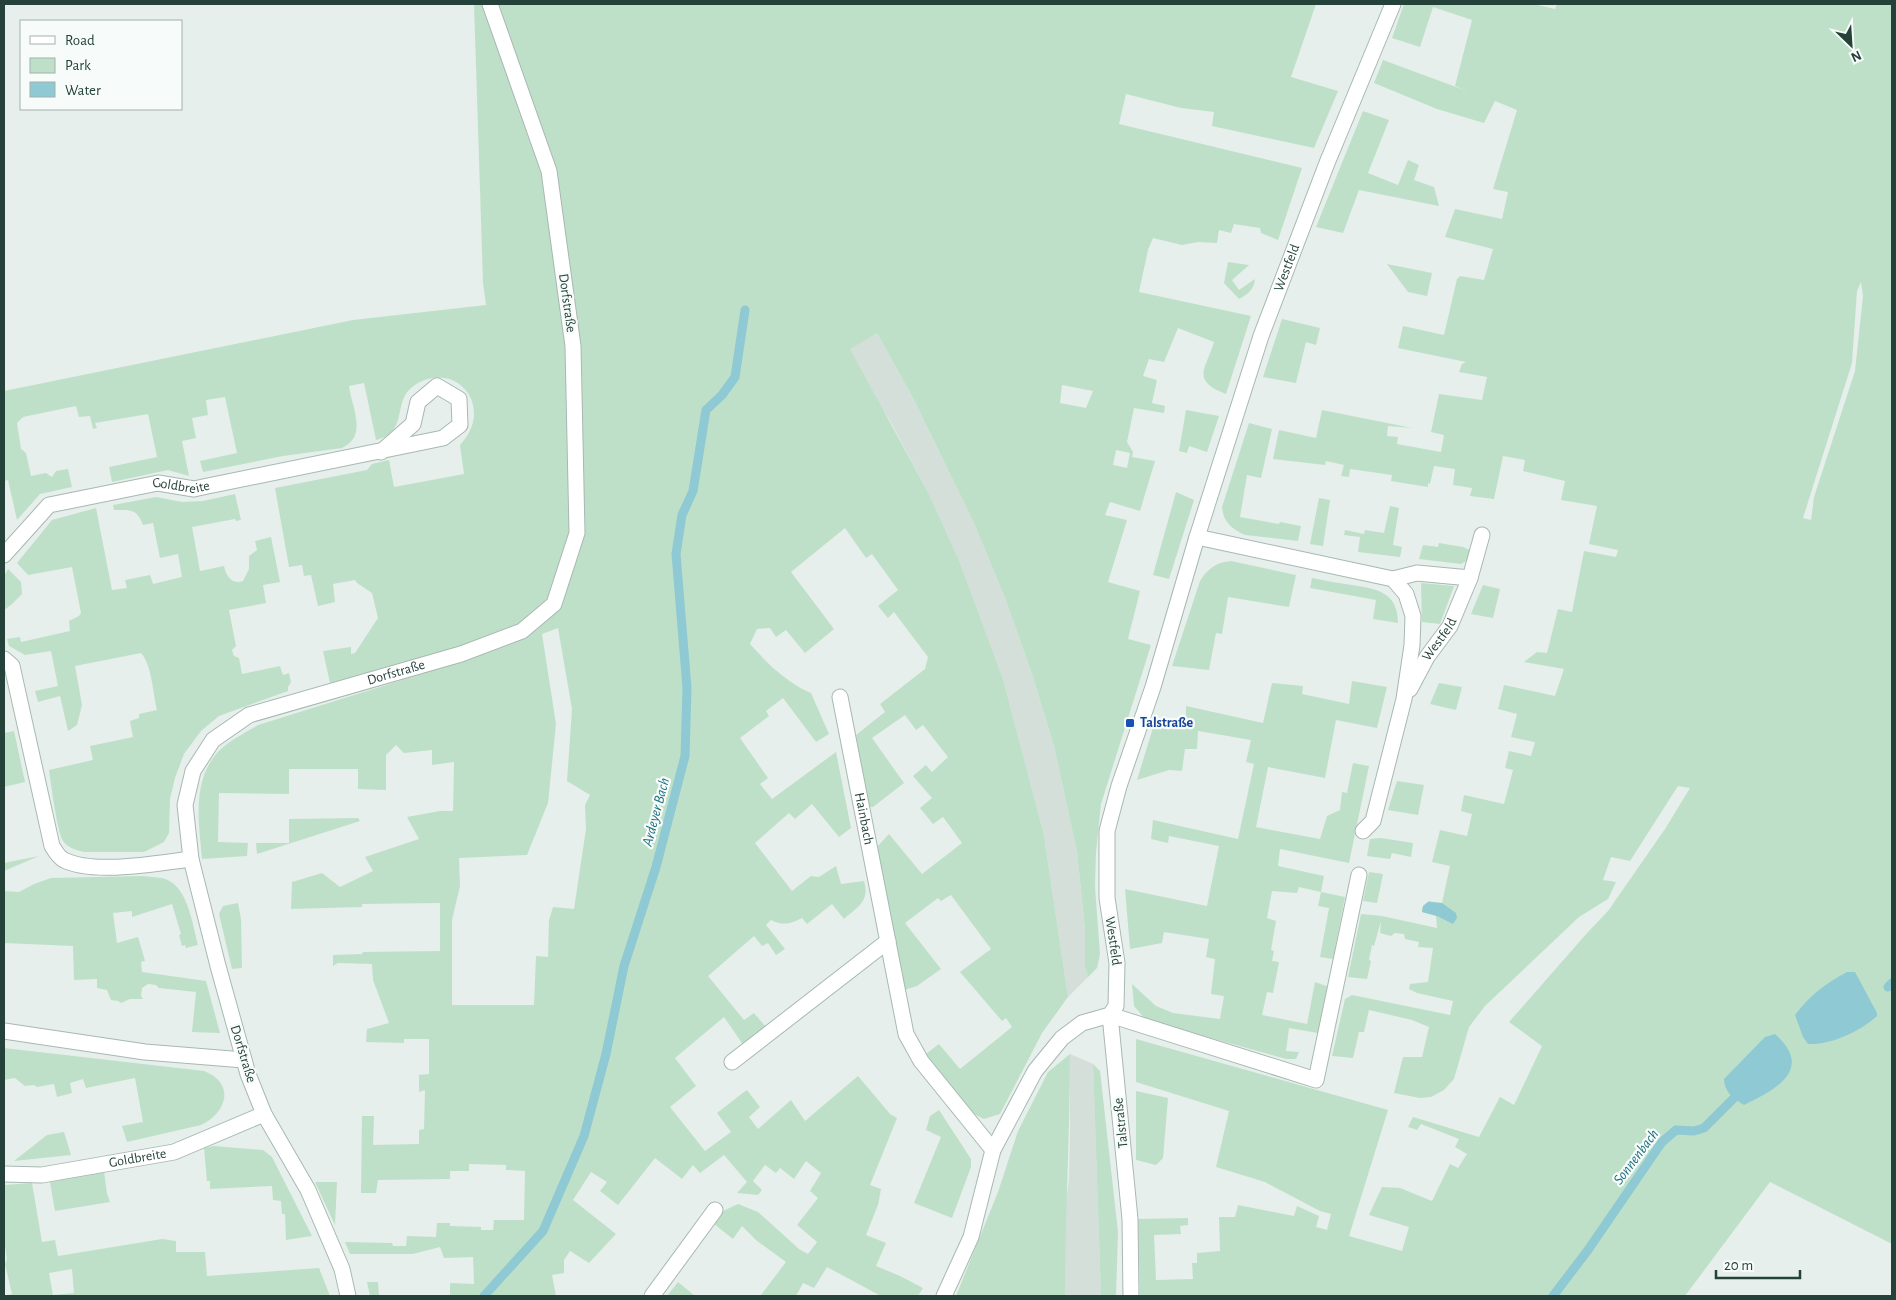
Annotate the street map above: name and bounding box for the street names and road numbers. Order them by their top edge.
street label: Westfeld [1272,242,1302,293]
street label: Dorfstraße [556,273,578,333]
street label: Goldbreite [151,476,211,496]
street label: Westfeld [1420,616,1459,663]
street label: Dorfstraße [366,658,426,688]
street label: Hainbach [852,791,876,846]
street label: Westfeld [1103,916,1123,966]
street label: Dorfstraße [228,1024,258,1084]
street label: Talstraße [1111,1097,1131,1149]
street label: Goldbreite [108,1146,167,1170]

